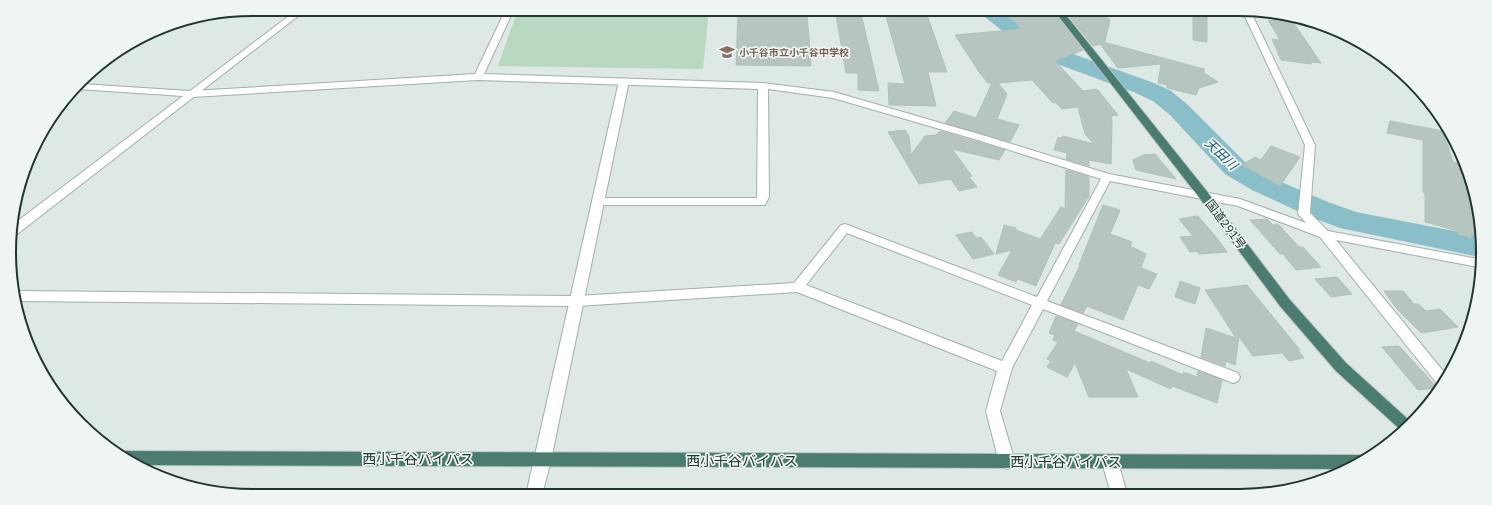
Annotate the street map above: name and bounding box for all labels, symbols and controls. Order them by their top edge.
school or university icon: 小千谷市立小千谷中学校 [718,43,736,61]
place label: 小千谷市立小千谷中学校 [739,46,849,59]
water label: 天田川 [1201,134,1243,175]
street label: 国道291号 [1203,196,1249,252]
street label: 西小千谷バイパス [362,450,474,468]
street label: 西小千谷バイパス [686,452,798,470]
street label: 西小千谷バイパス [1010,453,1122,471]

